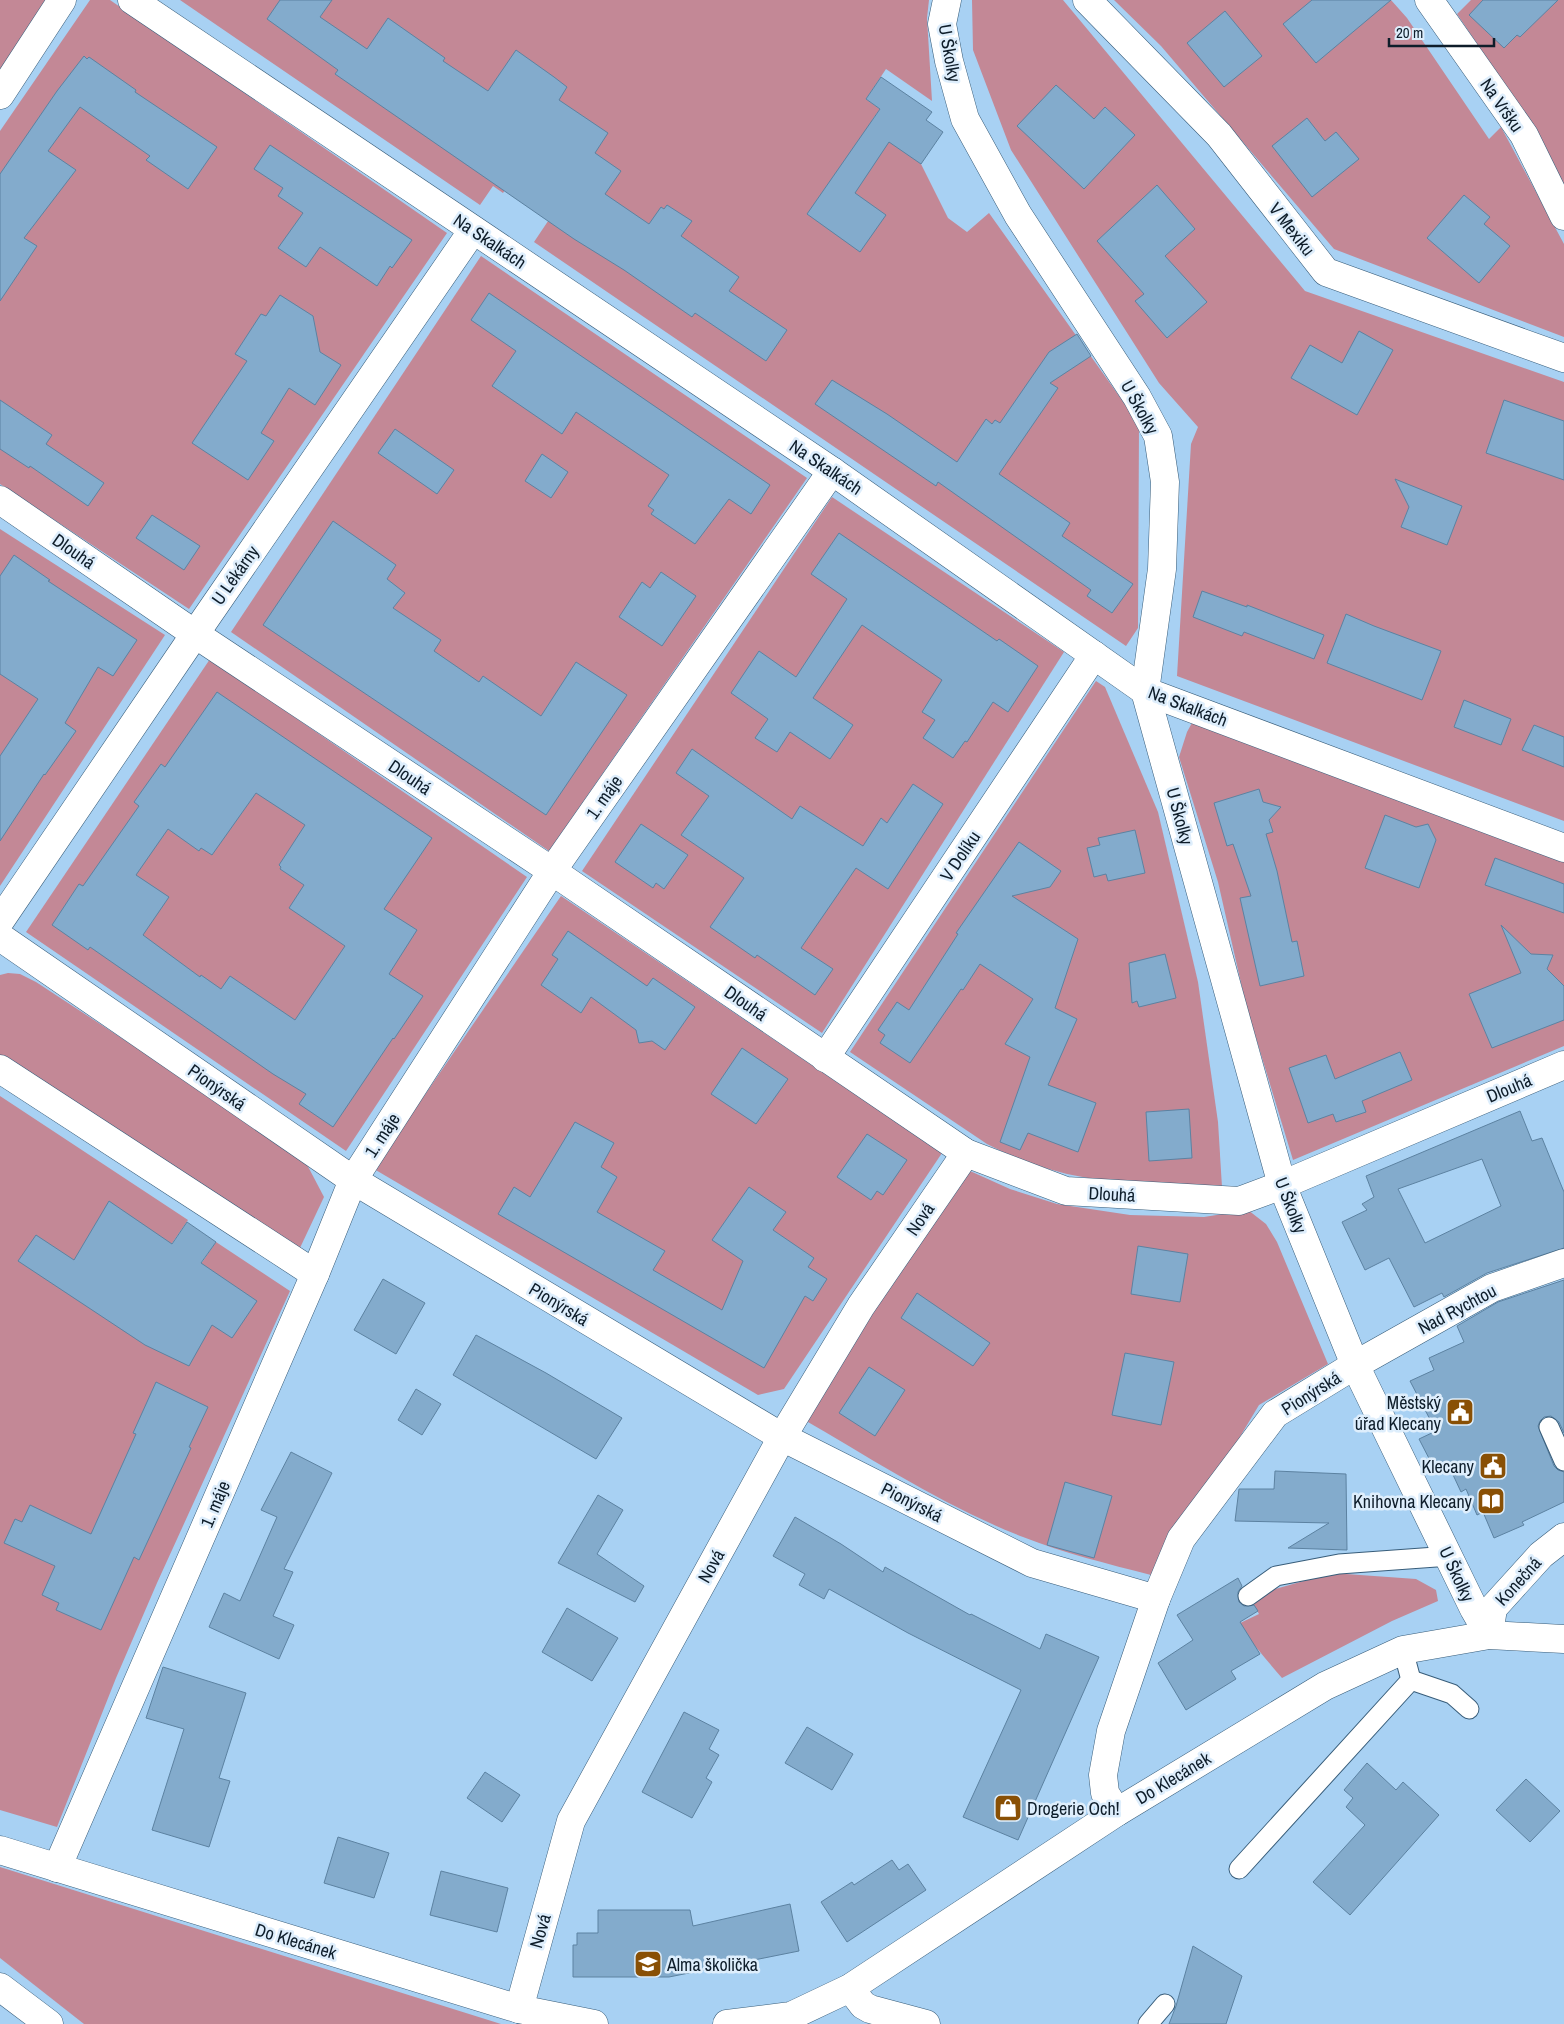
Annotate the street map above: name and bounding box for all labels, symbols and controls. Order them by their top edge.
scale bar [1389,15,1494,47]
street label: U Školky [933,22,967,84]
text: 20 m [1396,22,1423,43]
street label: Na Vršku [1475,73,1529,137]
street label: V Mexiku [1263,197,1321,261]
street label: Na Skalkách [449,207,531,275]
street label: U Školky [1115,375,1165,439]
street label: Na Skalkách [785,433,867,501]
street label: Dlouhá [48,527,100,575]
street label: U Lékárny [205,540,265,610]
street label: Na Skalkách [1145,679,1231,733]
street label: Dlouhá [384,754,436,800]
street label: 1. máje [580,770,628,824]
street label: U Školky [1160,785,1200,848]
street label: V Dolíku [934,826,986,886]
street label: Dlouhá [720,979,772,1027]
street label: Pionýrská [183,1058,251,1116]
street label: Dlouhá [1483,1067,1535,1109]
street label: 1. máje [358,1108,406,1162]
street label: U Školky [1269,1173,1313,1237]
street label: Dlouhá [1088,1180,1136,1208]
street label: Nová [900,1198,940,1240]
street label: Pionýrská [524,1276,594,1332]
street label: Nad Rychtou [1413,1278,1501,1340]
street label: Pionýrská [1277,1365,1345,1421]
place label: Městský úřad Klecany [1355,1390,1442,1436]
public building icon: Městský úřad Klecany [1445,1397,1475,1427]
public building icon: Klecany [1478,1451,1508,1481]
place label: Klecany [1421,1454,1475,1479]
street label: Pionýrská [877,1476,947,1528]
street label: 1. máje [194,1477,236,1531]
library icon: Knihovna Klecany [1476,1486,1506,1516]
place label: Knihovna Klecany [1353,1489,1473,1514]
street label: U Školky [1433,1542,1481,1606]
street label: Nová [692,1545,730,1587]
street label: Konečná [1489,1551,1547,1611]
street label: Do Klecánek [1131,1745,1216,1810]
shop icon: Drogerie Och! [993,1793,1023,1823]
place label: Drogerie Och! [1027,1796,1120,1821]
street label: Nová [523,1911,557,1951]
street label: Do Klecánek [252,1917,340,1965]
school or university icon: Alma školička [633,1949,663,1979]
place label: Alma školička [666,1952,758,1977]

